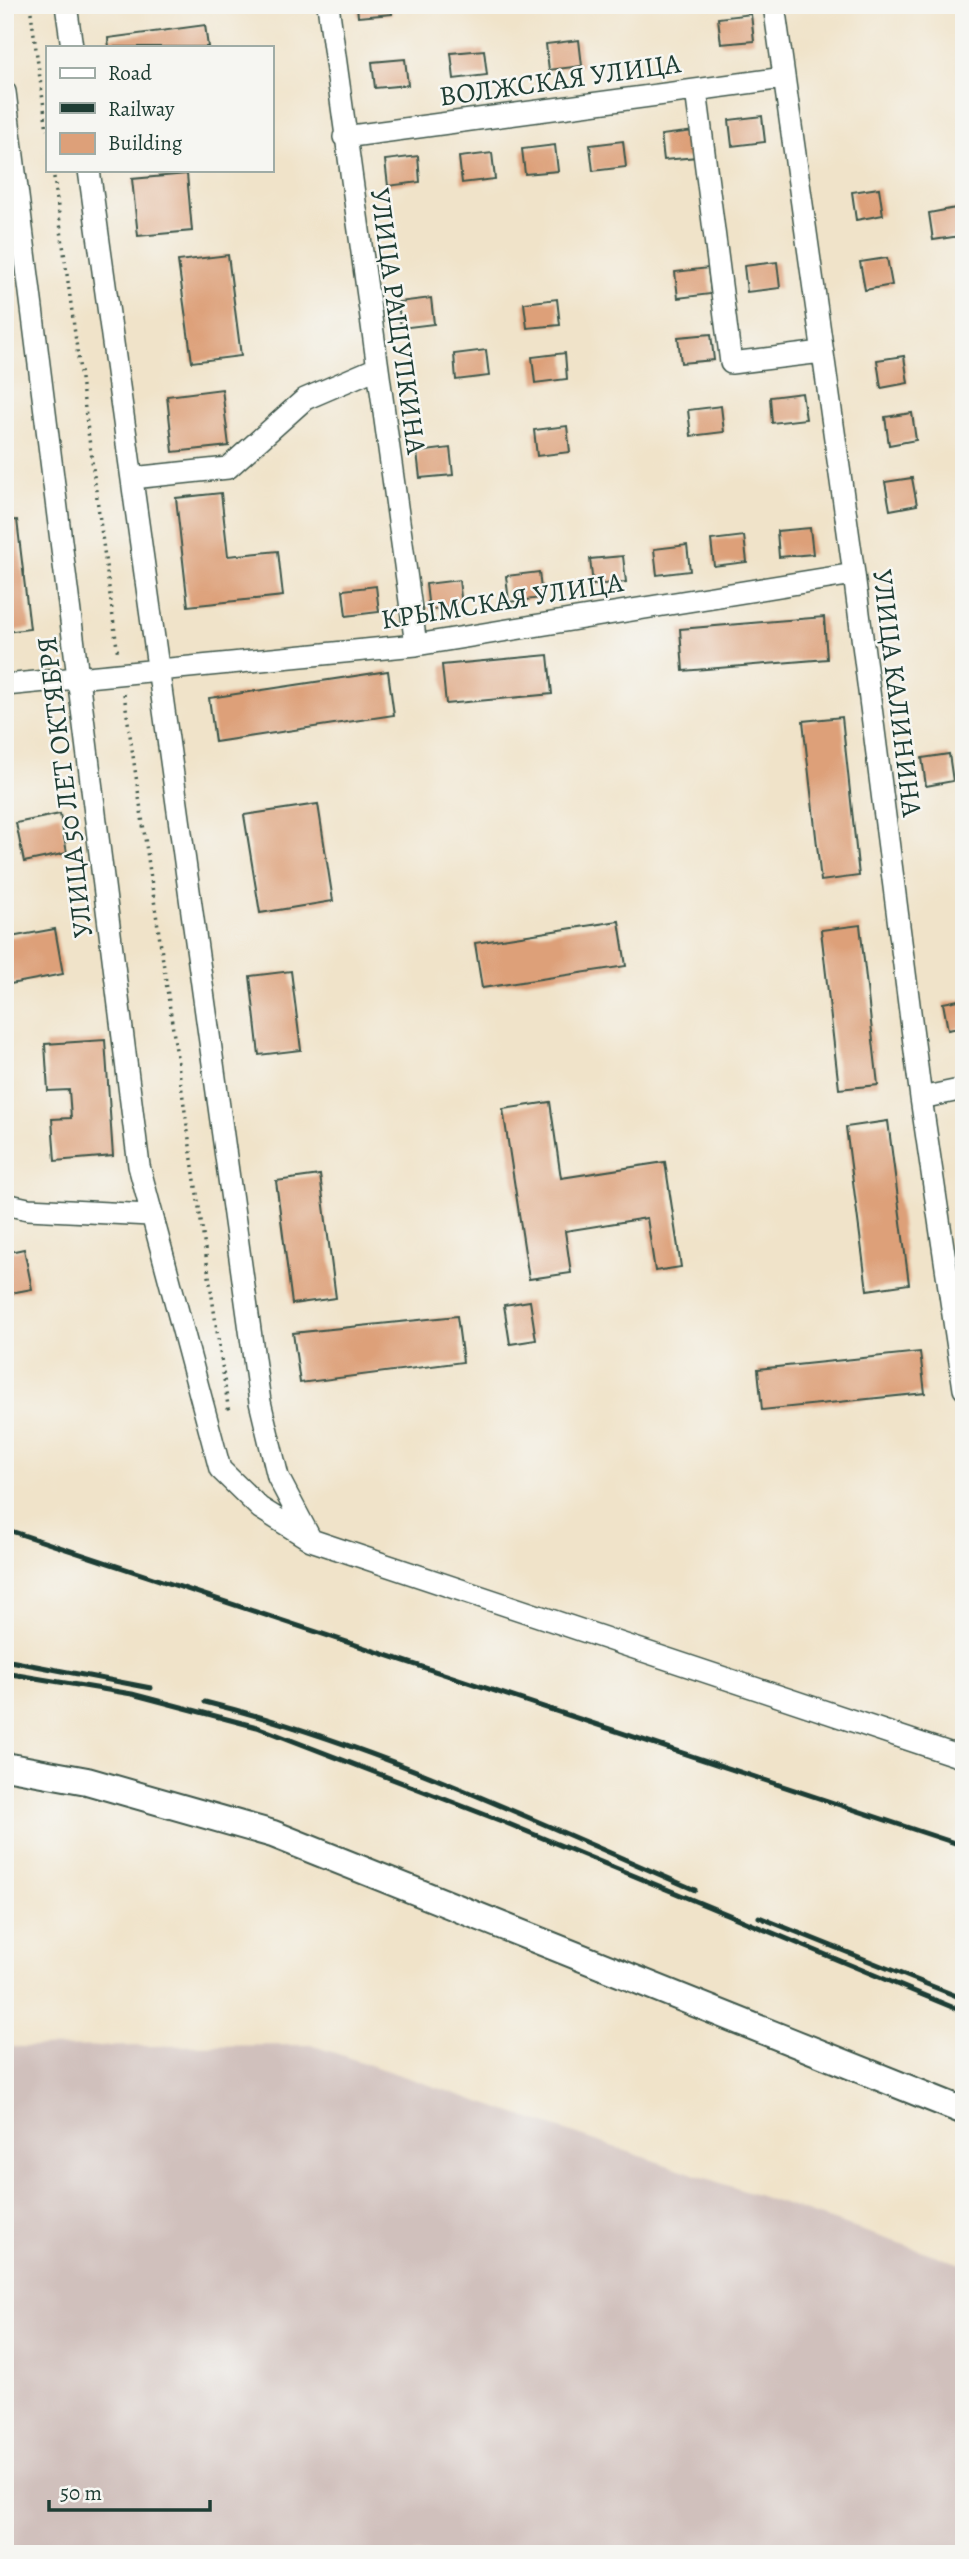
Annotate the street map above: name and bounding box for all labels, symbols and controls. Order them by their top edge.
street label: ВОЛЖСКАЯ УЛИЦА [437,44,684,116]
legend [46,46,273,172]
text: Road [108,59,152,87]
text: Railway [108,95,175,123]
text: Building [108,129,183,157]
street label: УЛИЦА РАЩУПКИНА [361,185,436,457]
street label: КРЫМСКАЯ УЛИЦА [378,563,627,639]
street label: УЛИЦА КАЛИНИНА [863,567,931,820]
street label: УЛИЦА 50 ЛЕТ ОКТЯБРЯ [28,634,102,940]
scale bar [49,2468,210,2512]
text: 50 m [60,2479,102,2507]

